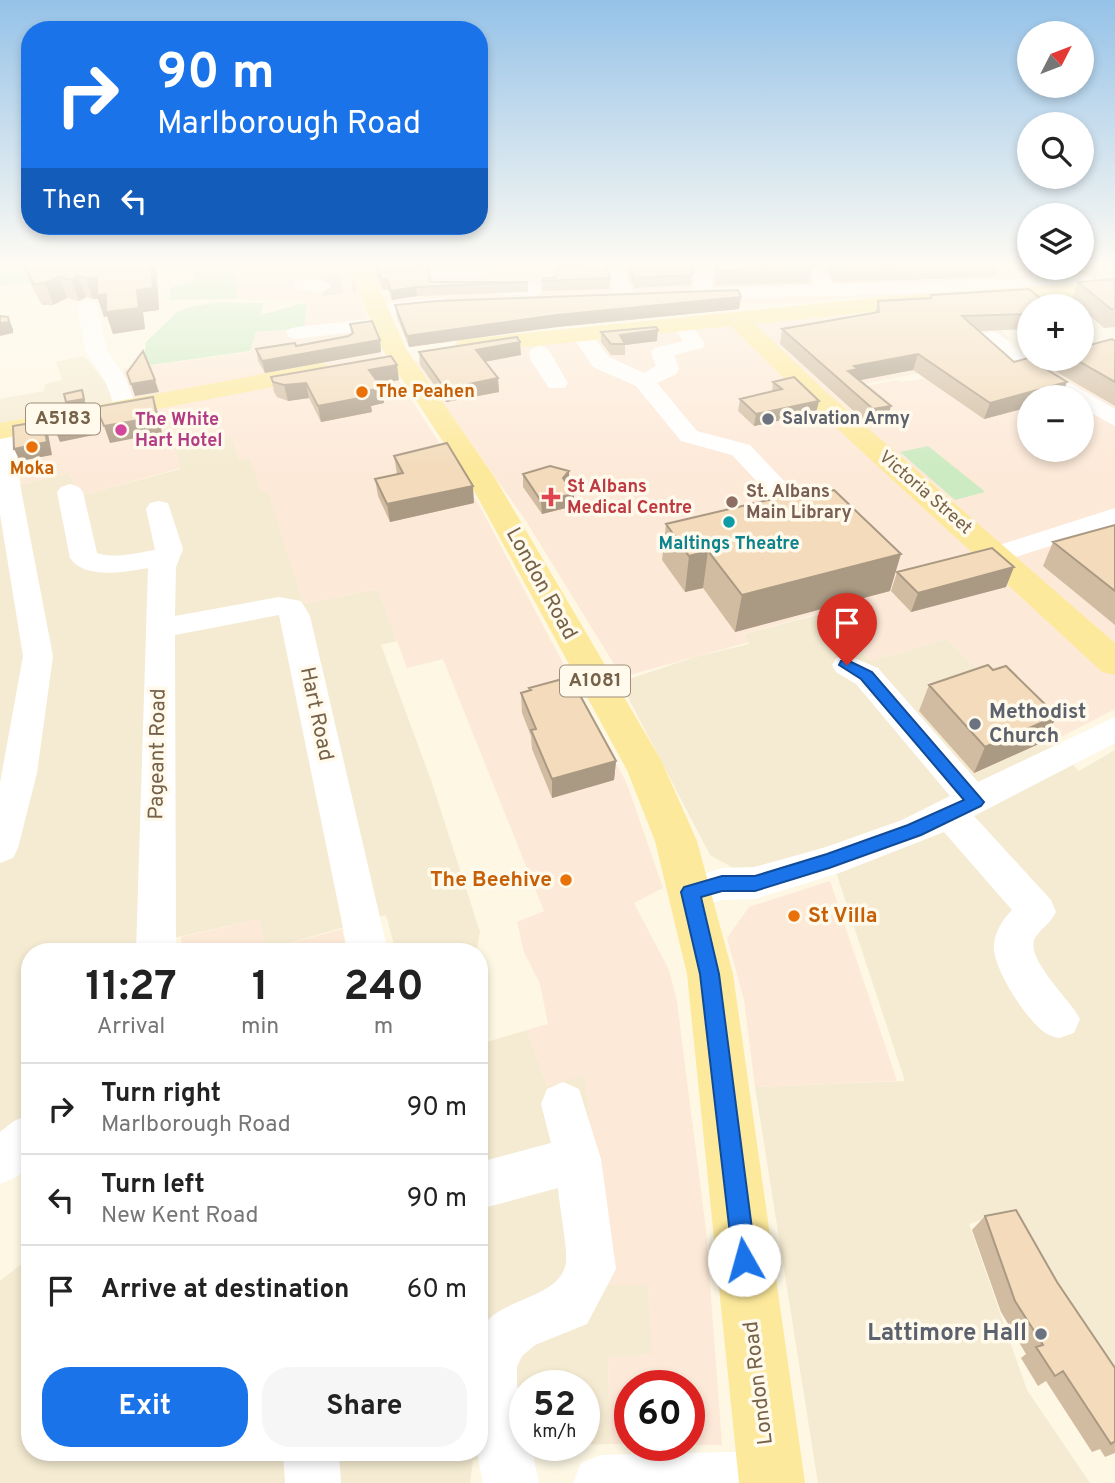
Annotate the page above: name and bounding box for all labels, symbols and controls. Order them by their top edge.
north arrow [1017,21,1094,98]
map controls [1017,21,1094,462]
text: 90 m [157,44,275,106]
icon: right [42,49,133,140]
text: Marlborough Road [157,105,421,145]
button: search [1017,112,1094,189]
icon: left [115,182,153,220]
text: Then [42,185,101,218]
button: layers [1017,203,1094,280]
button: + [1017,294,1094,371]
place label: The Peahen [376,381,475,404]
marker: The Peahen [354,384,370,400]
button: − [1017,385,1094,462]
road number: A5183 [26,404,100,434]
place label: Salvation Army [782,408,910,431]
place label: The White Hart Hotel [135,409,223,453]
marker: Salvation Army [760,411,776,427]
marker: The White Hart Hotel [113,422,129,438]
marker: Moka [24,439,40,455]
street label: Victoria Street [874,446,976,540]
place label: Moka [10,458,54,481]
place label: St Albans Medical Centre [567,476,692,520]
place label: St. Albans Main Library [746,481,852,525]
marker: St Albans Medical Centre [541,487,561,507]
marker: St. Albans Main Library [724,494,740,510]
marker: Maltings Theatre [721,514,737,530]
street label: London Road [499,523,583,645]
place label: Maltings Theatre [659,533,799,556]
pin [817,593,877,665]
icon: arrive [828,604,866,642]
street label: Hart Road [293,665,339,763]
road number: A1081 [560,666,630,696]
street label: Pageant Road [143,688,173,820]
place label: Methodist Church [989,699,1086,750]
marker: Methodist Church [967,716,983,732]
place label: The Beehive [430,867,552,894]
marker: The Beehive [558,872,574,888]
place label: St Villa [808,903,878,930]
marker: St Villa [786,908,802,924]
text: 11:27 [85,962,177,1015]
text: 1 [252,962,269,1015]
text: 240 [343,962,424,1015]
text: Arrival [97,1013,165,1042]
text: min [241,1013,279,1042]
text: m [374,1013,393,1042]
text: Turn right [101,1078,221,1111]
icon: right [42,1090,80,1128]
text: 90 m [407,1092,467,1125]
text: Marlborough Road [101,1111,291,1140]
text: Turn left [101,1169,205,1202]
icon: left [42,1181,80,1219]
text: 90 m [407,1183,467,1216]
text: New Kent Road [101,1202,258,1231]
position arrow [707,1223,781,1297]
icon: arrive [42,1272,80,1310]
text: Arrive at destination [101,1274,349,1307]
text: 60 m [407,1274,467,1307]
place label: Lattimore Hall [867,1319,1027,1349]
street label: London Road [738,1320,780,1446]
marker: Lattimore Hall [1033,1326,1049,1342]
button: Exit [42,1367,248,1447]
button: Share [262,1367,467,1447]
speed limit sign: 60 [614,1370,705,1461]
text: 52 [533,1384,576,1428]
text: km/h [533,1421,576,1444]

